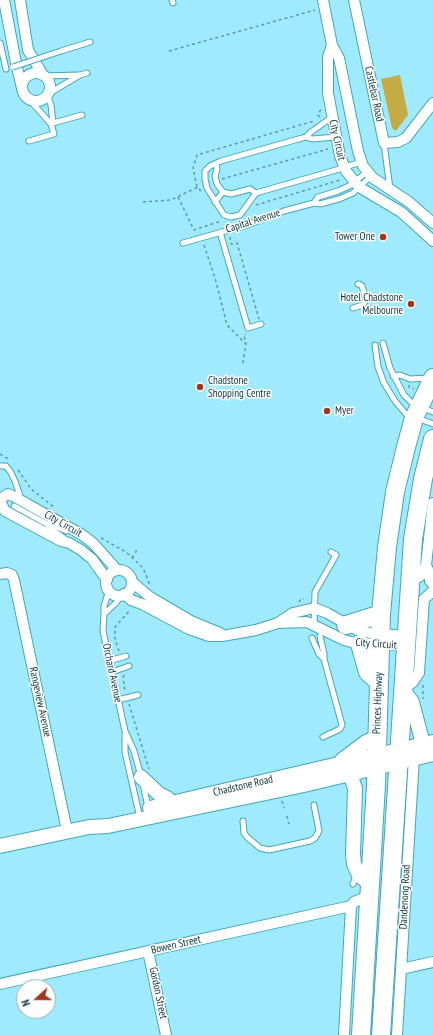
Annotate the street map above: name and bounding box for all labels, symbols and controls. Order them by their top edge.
street label: Castlebar Road [362,65,386,123]
street label: City Circuit [326,118,348,162]
street label: Capital Avenue [224,206,282,236]
place label: Tower One [335,230,375,244]
marker: Tower One [378,232,388,242]
place label: Hotel Chadstone Melbourne [340,291,403,317]
marker: Hotel Chadstone Melbourne [406,299,416,309]
place label: Chadstone Shopping Centre [208,374,271,400]
marker: Chadstone Shopping Centre [195,382,205,392]
place label: Myer [335,404,354,418]
marker: Myer [322,406,332,416]
street label: City Circuit [42,508,84,540]
street label: City Circuit [355,636,397,652]
street label: Orchard Avenue [99,642,125,704]
street label: Rangeview Avenue [26,666,54,738]
street label: Princes Highway [370,672,386,734]
street label: Chadstone Road [212,773,274,799]
street label: Dandenong Road [397,864,413,930]
street label: Bowen Street [150,933,202,957]
street label: Gordon Street [146,966,170,1020]
north arrow [16,979,56,1019]
text: N [18,998,33,1008]

